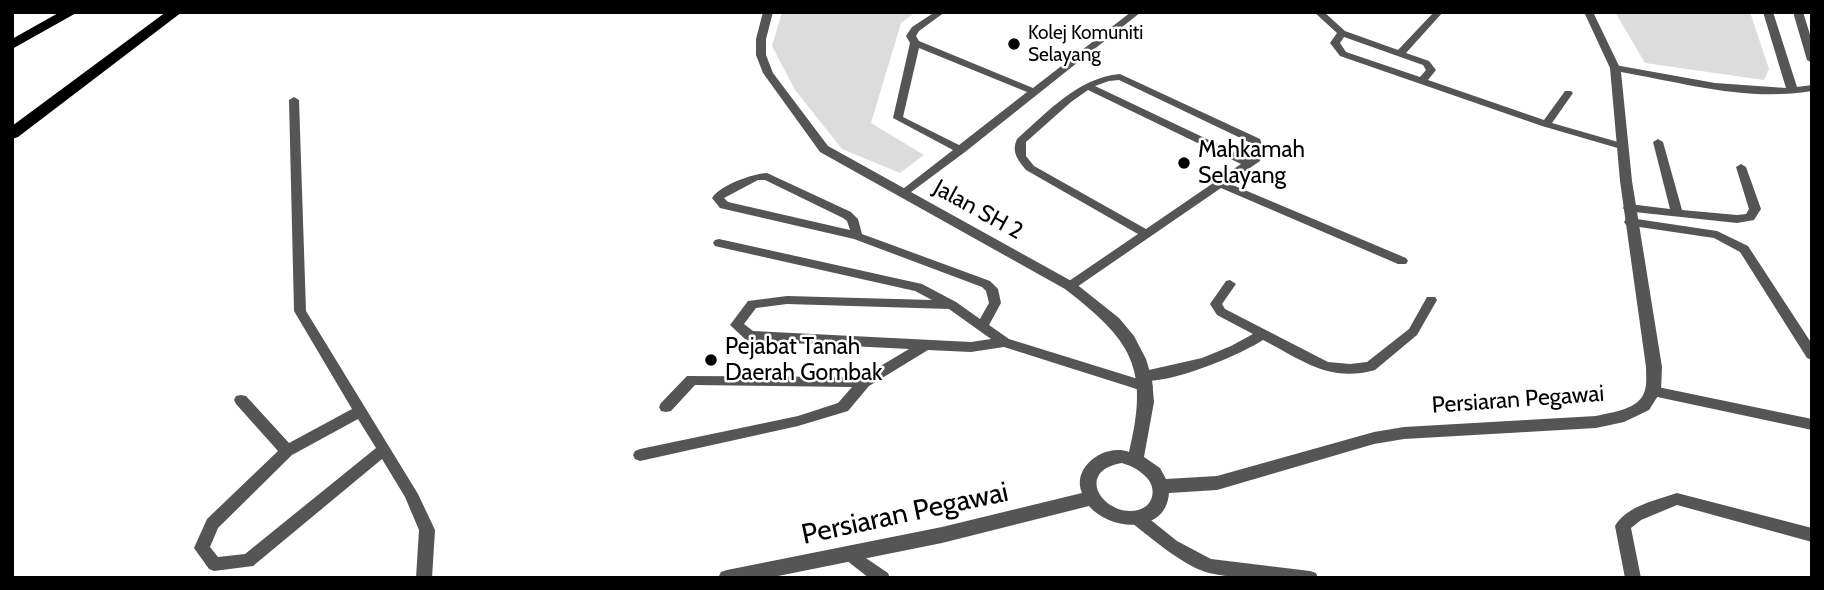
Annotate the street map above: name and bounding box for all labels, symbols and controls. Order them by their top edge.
place label: Kolej Komuniti Selayang [1028,22,1143,66]
marker: Kolej Komuniti Selayang [1006,36,1022,52]
place label: Mahkamah Selayang [1198,136,1305,190]
marker: Mahkamah Selayang [1176,155,1192,171]
street label: Jalan SH 2 [928,174,1028,246]
place label: Pejabat Tanah Daerah Gombak [725,333,882,387]
marker: Pejabat Tanah Daerah Gombak [703,352,719,368]
street label: Persiaran Pegawai [1431,380,1605,420]
street label: Persiaran Pegawai [799,476,1011,552]

